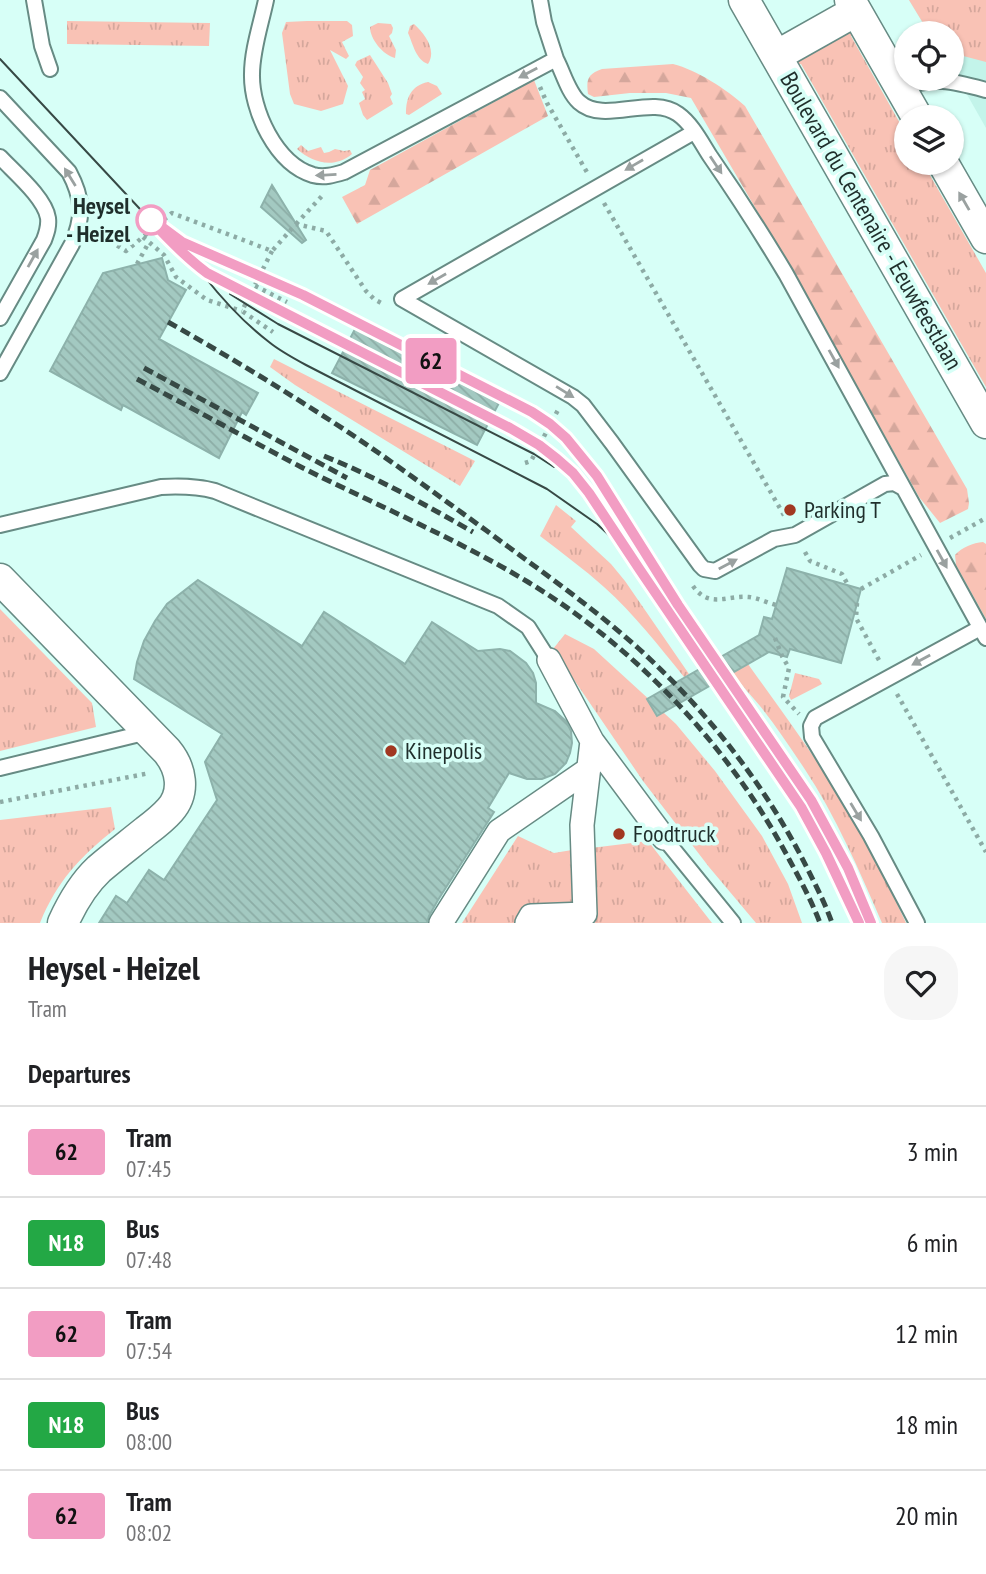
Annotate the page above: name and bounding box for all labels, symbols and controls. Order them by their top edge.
map controls [894,21,964,175]
button: locate [894,21,964,91]
street label: Boulevard du Centenaire - Eeuwfeestlaan [773,66,970,375]
one-way arrow [518,67,538,79]
button: layers [894,105,964,175]
one-way arrow [709,155,722,174]
one-way arrow [625,159,644,172]
one-way arrow [64,168,77,187]
one-way arrow [315,170,337,181]
place label: Heysel - Heizel [66,190,130,249]
one-way arrow [958,191,970,210]
marker: Heysel - Heizel [136,205,166,235]
one-way arrow [27,249,39,268]
one-way arrow [427,273,447,285]
line badge: 62 [400,338,462,384]
text: 62 [420,345,442,376]
one-way arrow [828,350,840,369]
one-way arrow [555,386,574,399]
place label: Parking T [804,494,881,525]
marker: Parking T [782,502,798,518]
one-way arrow [937,549,948,569]
one-way arrow [718,559,738,571]
one-way arrow [910,654,930,666]
place label: Kinepolis [405,735,482,766]
marker: Kinepolis [383,743,399,759]
one-way arrow [850,802,863,821]
place label: Foodtruck [633,818,716,849]
marker: Foodtruck [611,826,627,842]
text: Heysel - Heizel [28,946,200,989]
button: heart [884,946,958,1020]
text: Tram [28,994,67,1023]
text: Departures [28,1057,131,1090]
text: Tram [126,1121,172,1154]
text: 3 min [907,1135,958,1168]
text: 62 [55,1136,78,1167]
text: 07:45 [126,1154,172,1183]
text: Bus [126,1212,159,1245]
text: 6 min [907,1226,958,1259]
text: N18 [49,1227,84,1258]
text: 07:48 [126,1245,172,1274]
text: Tram [126,1303,172,1336]
text: 12 min [895,1317,958,1350]
text: 62 [55,1318,78,1349]
text: 07:54 [126,1336,172,1365]
text: Bus [126,1394,159,1427]
text: 18 min [895,1408,958,1441]
text: N18 [49,1409,84,1440]
text: 08:00 [126,1427,172,1456]
text: Tram [126,1485,172,1518]
text: 20 min [895,1499,958,1532]
text: 62 [55,1500,78,1531]
text: 08:02 [126,1518,172,1547]

